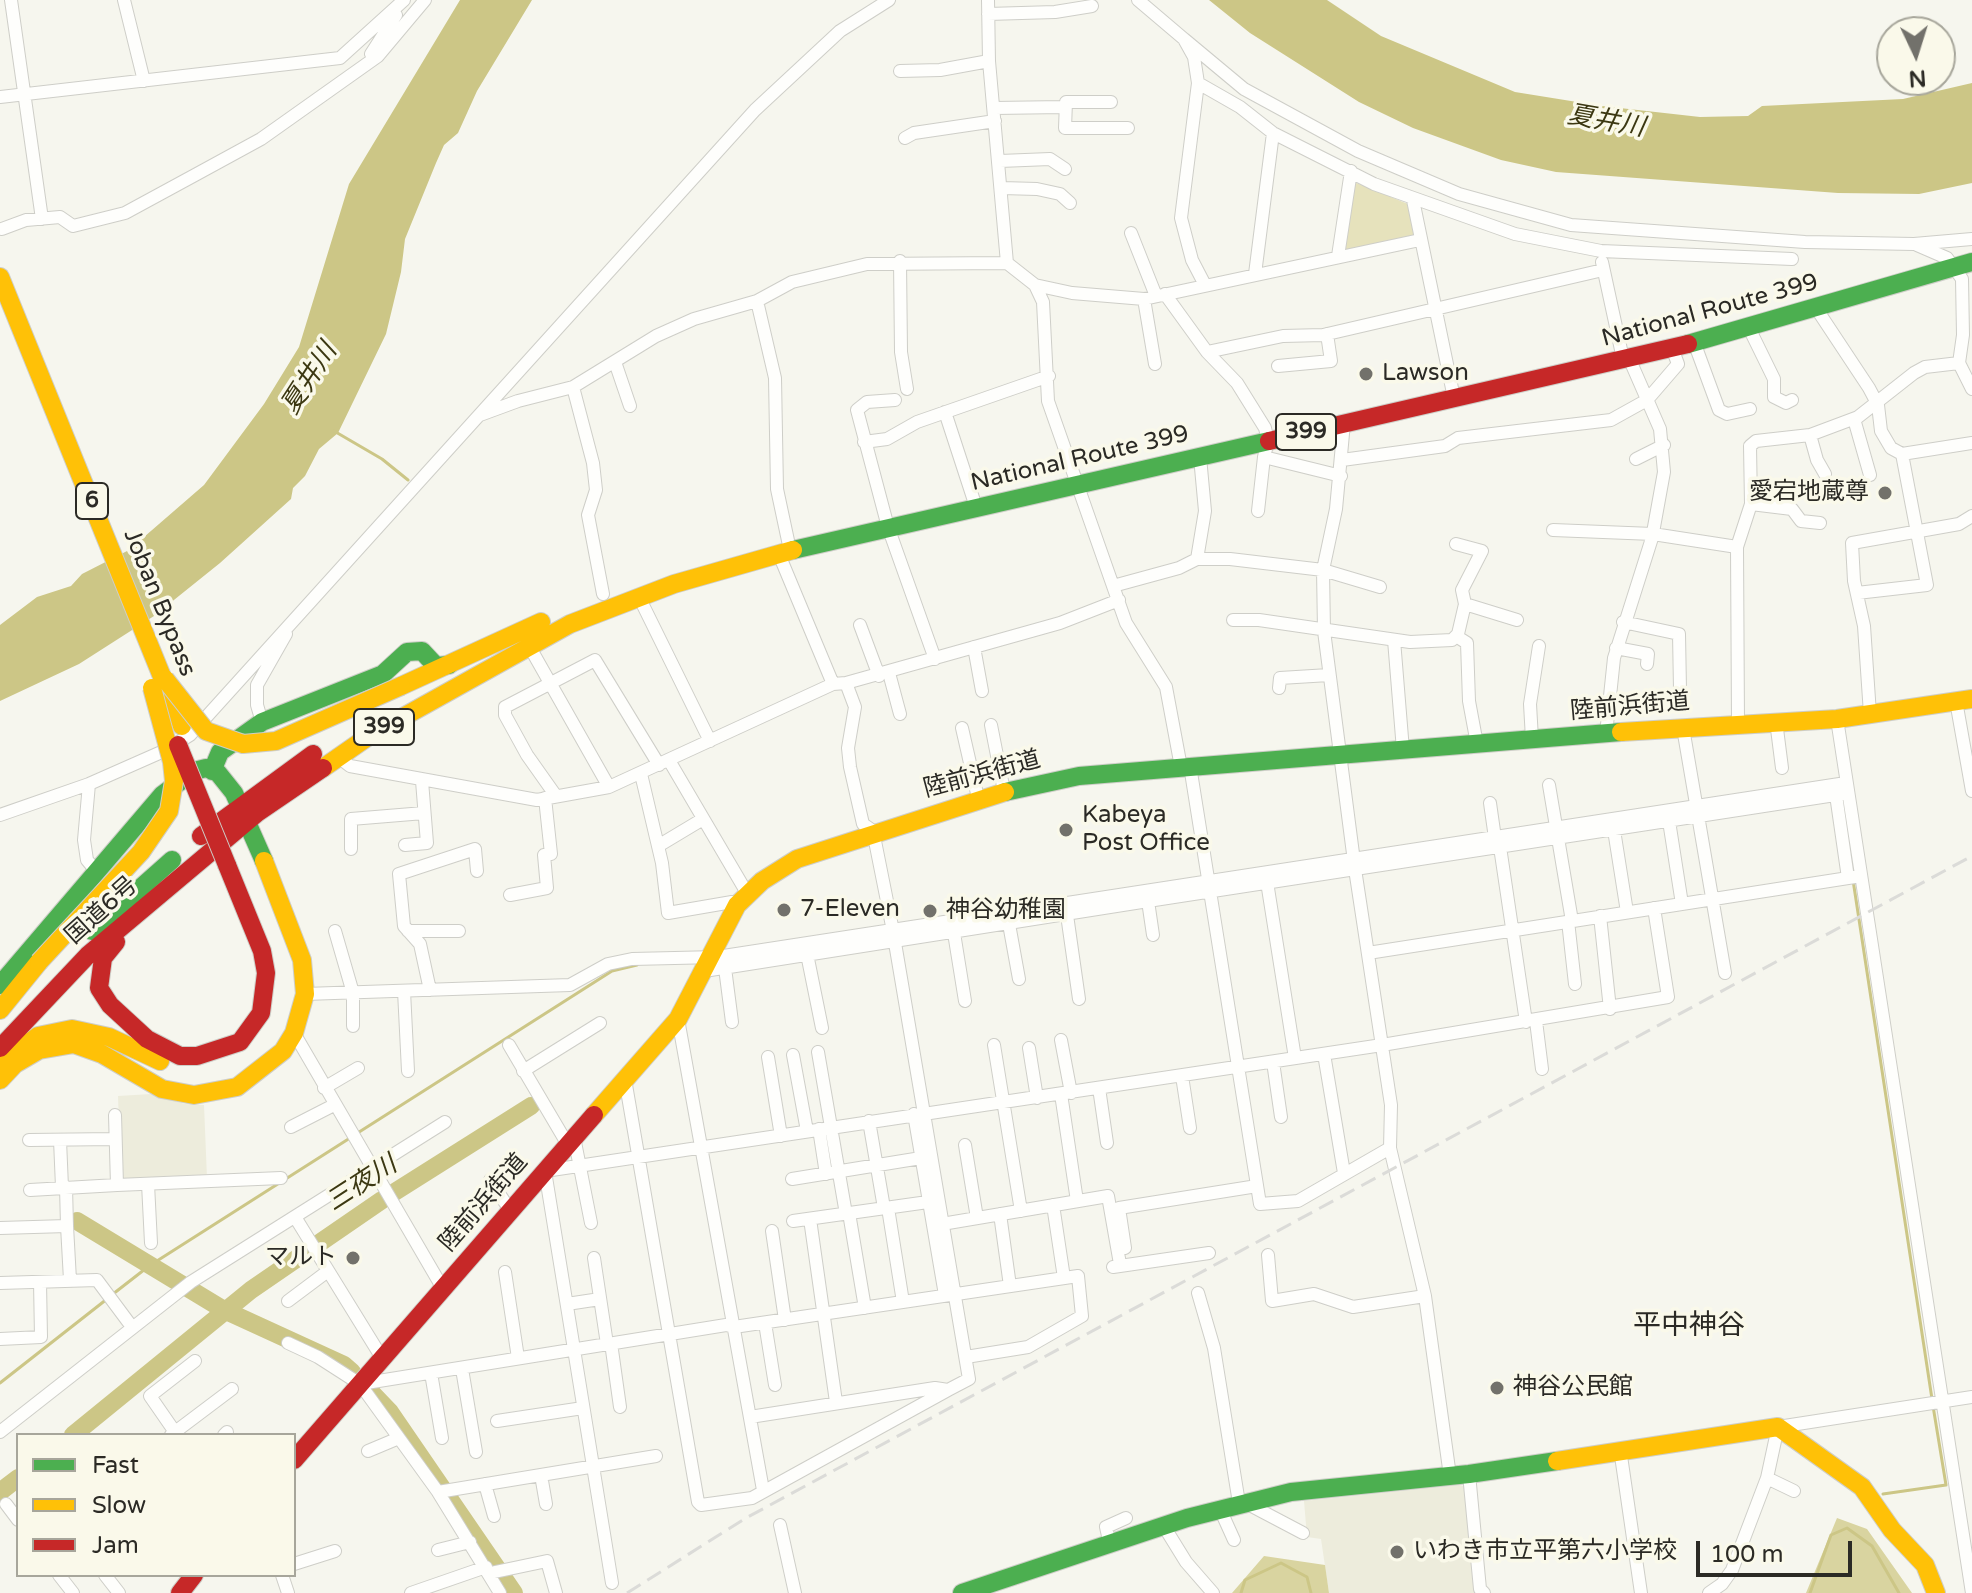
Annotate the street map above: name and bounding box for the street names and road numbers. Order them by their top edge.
street label: National Route 399 [1599,268,1821,354]
road number: 399 [1276,414,1336,450]
street label: National Route 399 [968,420,1192,498]
road number: 6 [76,483,108,519]
street label: Joban Bypass [116,525,202,681]
street label: 陸前浜街道 [1569,687,1691,727]
road number: 399 [354,709,414,745]
street label: 陸前浜街道 [920,746,1044,804]
street label: 国道6号 [60,871,144,951]
street label: 陸前浜街道 [434,1148,534,1258]

